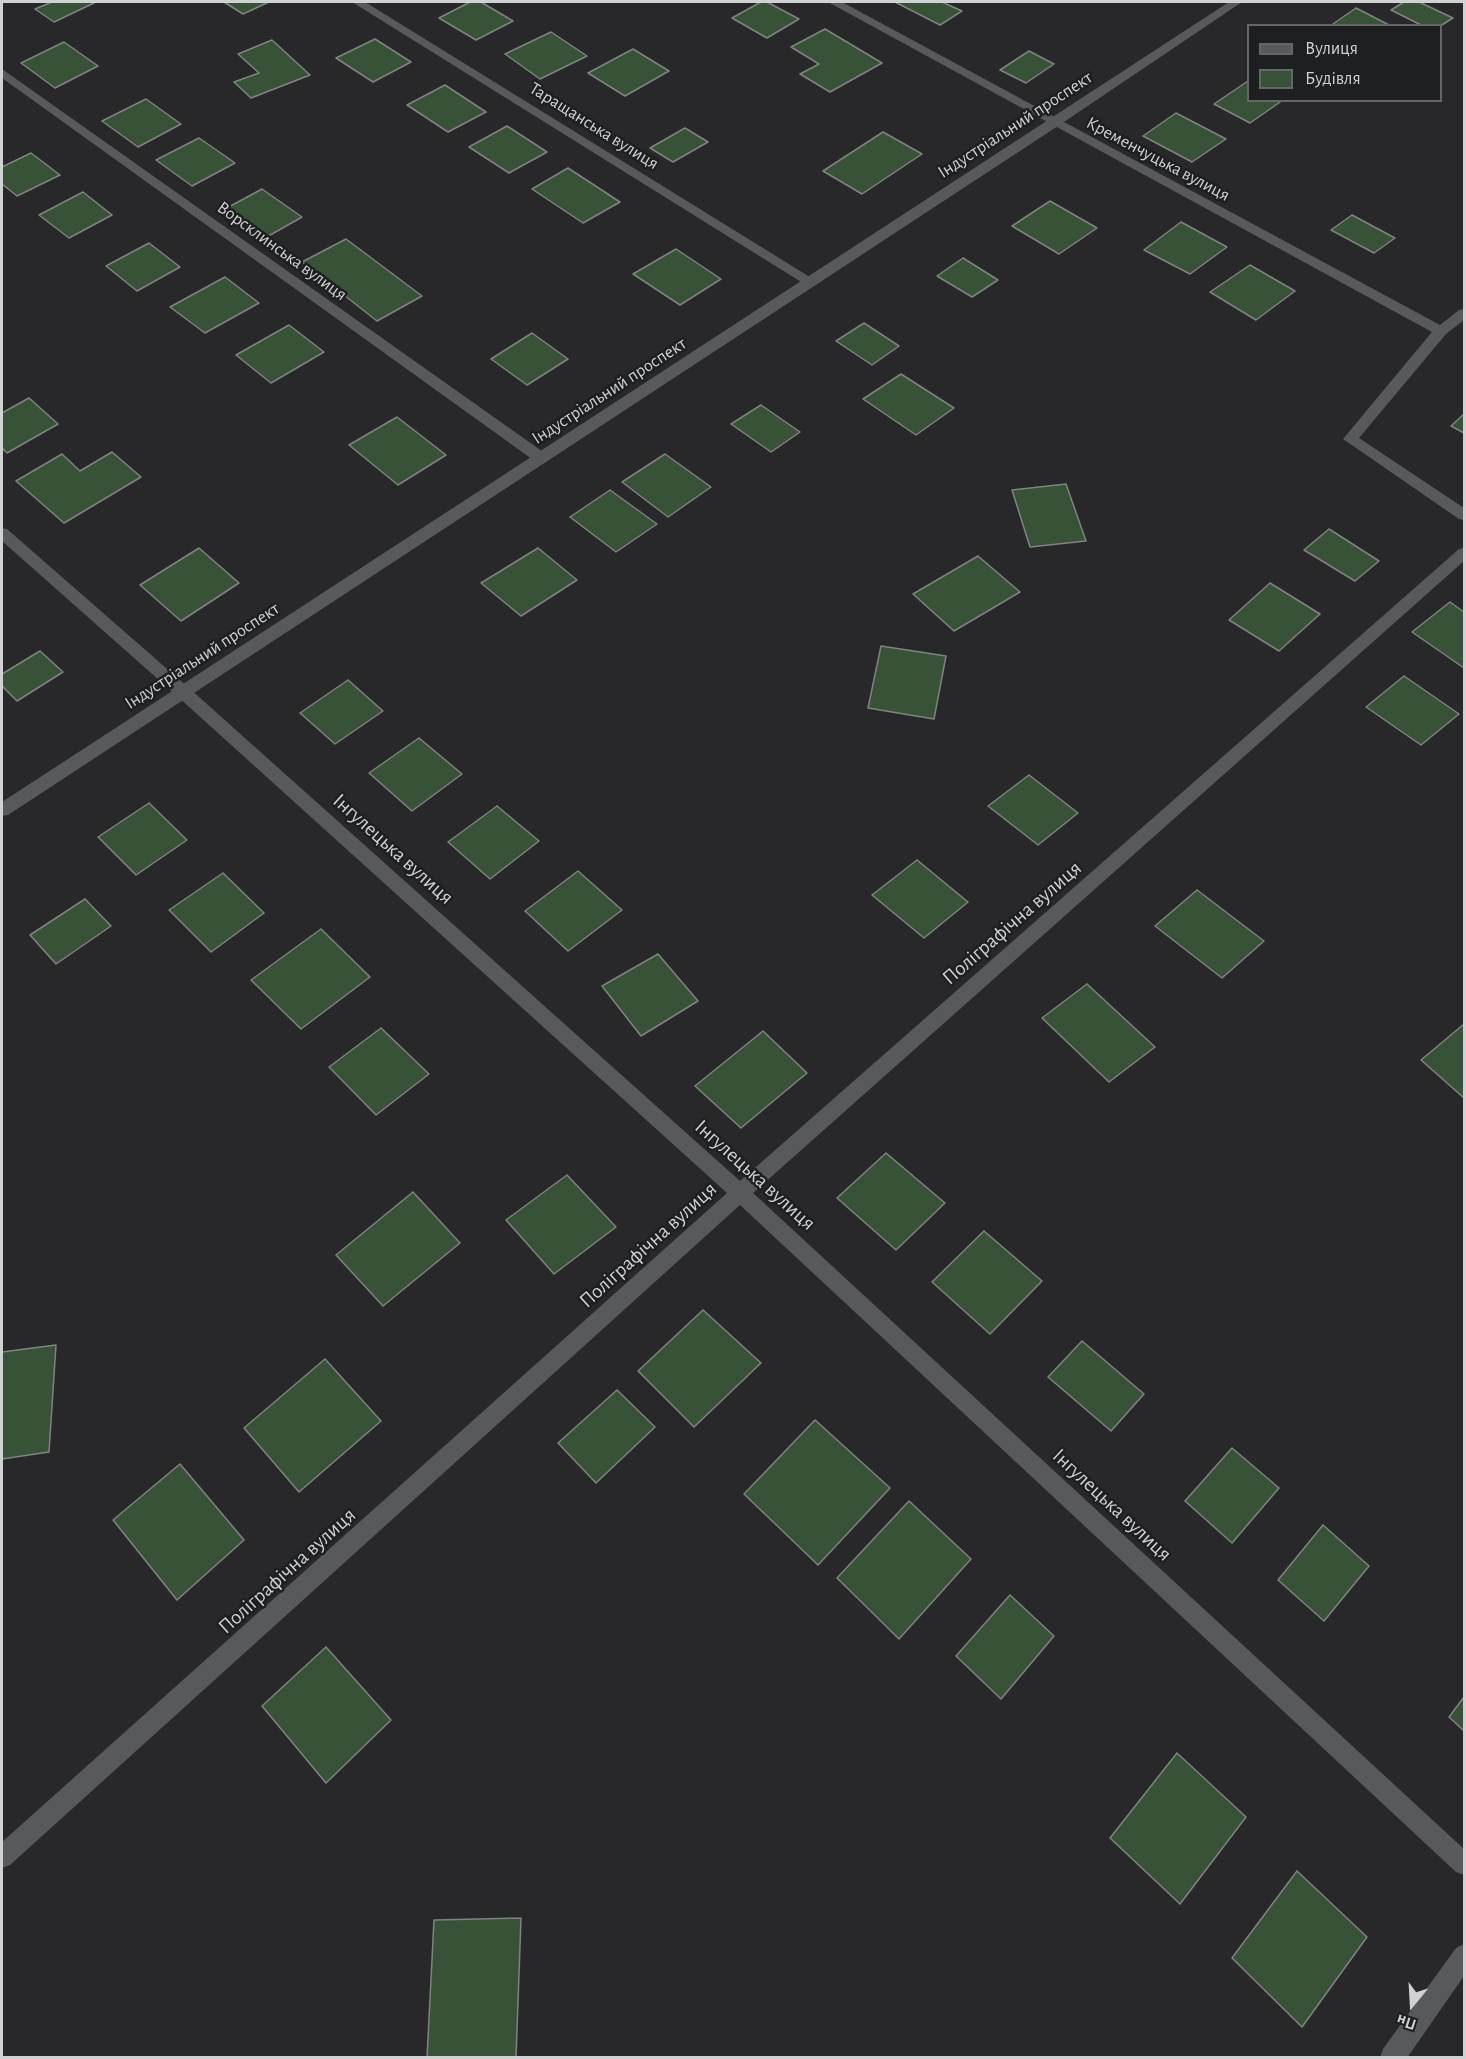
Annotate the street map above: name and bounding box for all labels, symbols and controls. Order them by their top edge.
legend [1247,24,1442,102]
text: Вулиця [1305,40,1358,58]
street label: Індустріальний проспект [934,67,1096,183]
text: Будівля [1305,70,1361,88]
street label: Таращанська вулиця [525,77,663,175]
street label: Кременчуцька вулиця [1082,112,1234,206]
street label: Ворсклинська вулиця [213,197,351,305]
street label: Індустріальний проспект [528,333,690,449]
street label: Індустріальний проспект [121,598,283,714]
street label: Інгулецька вулиця [327,788,459,910]
street label: Поліграфічна вулиця [937,856,1087,990]
street label: Інгулецька вулиця [689,1114,821,1236]
street label: Поліграфічна вулиця [574,1177,722,1313]
street label: Інгулецька вулиця [1047,1443,1177,1567]
street label: Поліграфічна вулиця [213,1503,361,1639]
north arrow [1382,1975,1442,2035]
text: Пн [1395,2011,1418,2033]

